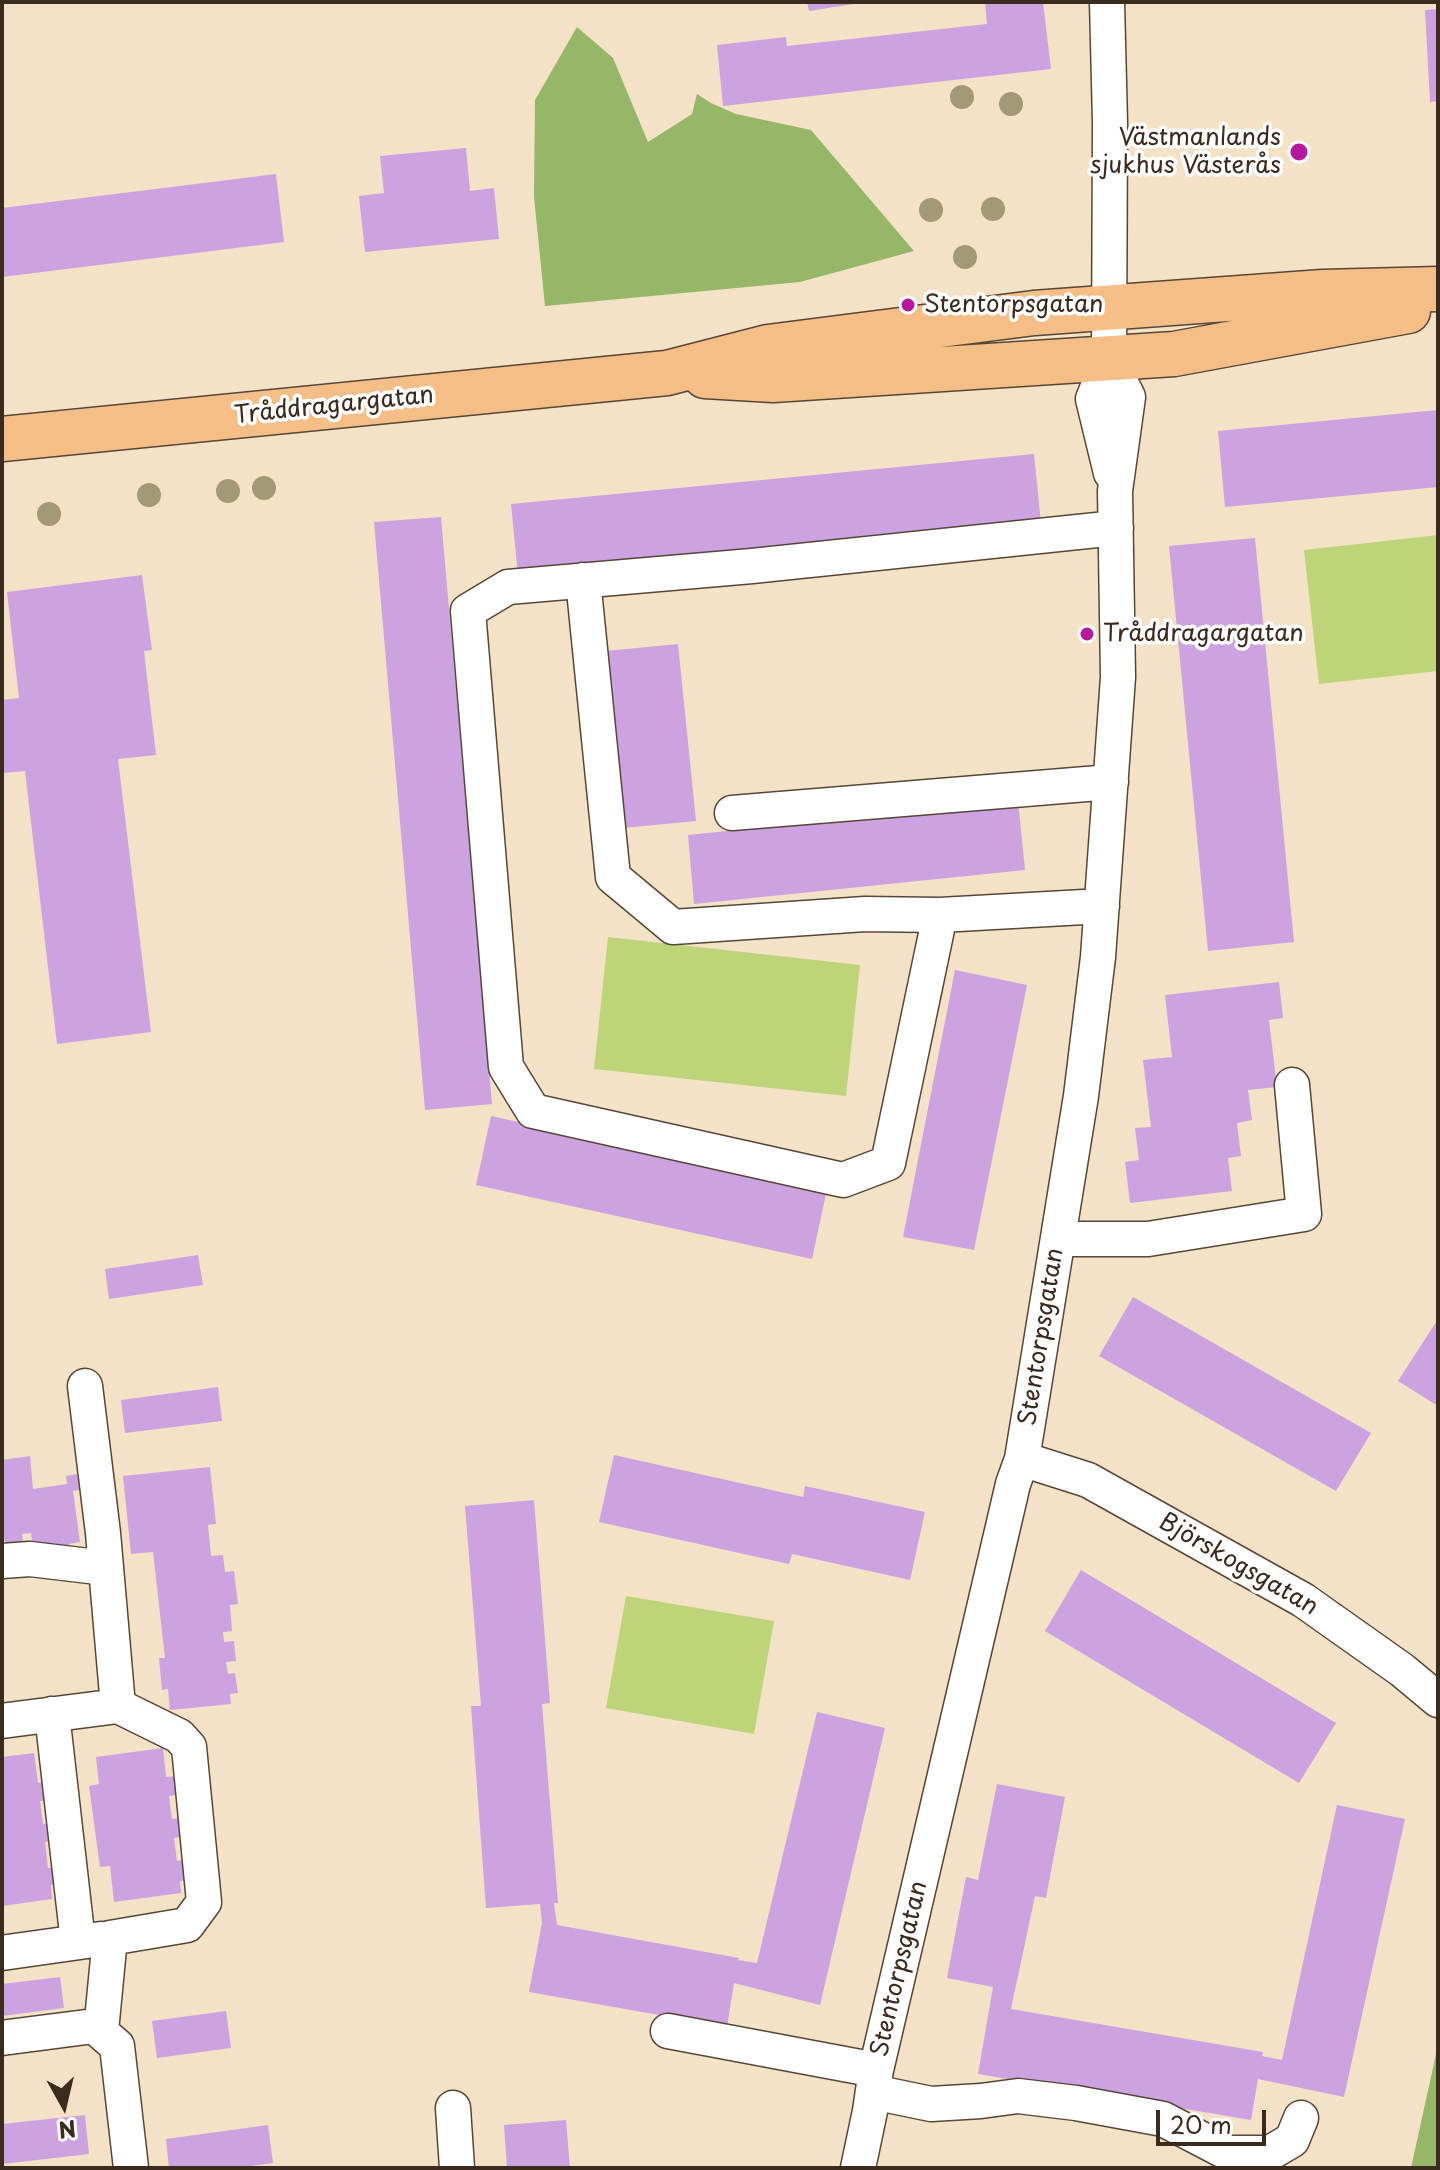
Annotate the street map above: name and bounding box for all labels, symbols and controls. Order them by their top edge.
place label: Västmanlands sjukhus Västerås [1090,124,1281,180]
marker: Västmanlands sjukhus Västerås [1288,141,1310,163]
place label: Stentorpsgatan [924,291,1103,319]
marker: Stentorpsgatan [899,296,917,314]
street label: Tråddragargatan [233,381,435,431]
place label: Tråddragargatan [1103,620,1304,648]
marker: Tråddragargatan [1078,625,1096,643]
street label: Stentorpsgatan [1014,1246,1070,1428]
street label: Björskogsgatan [1153,1508,1323,1622]
street label: Stentorpsgatan [866,1878,934,2060]
north arrow [24,2066,104,2146]
scale bar [1160,2094,1270,2144]
text: 20 m [1170,2106,1232,2142]
text: N [56,2113,78,2148]

